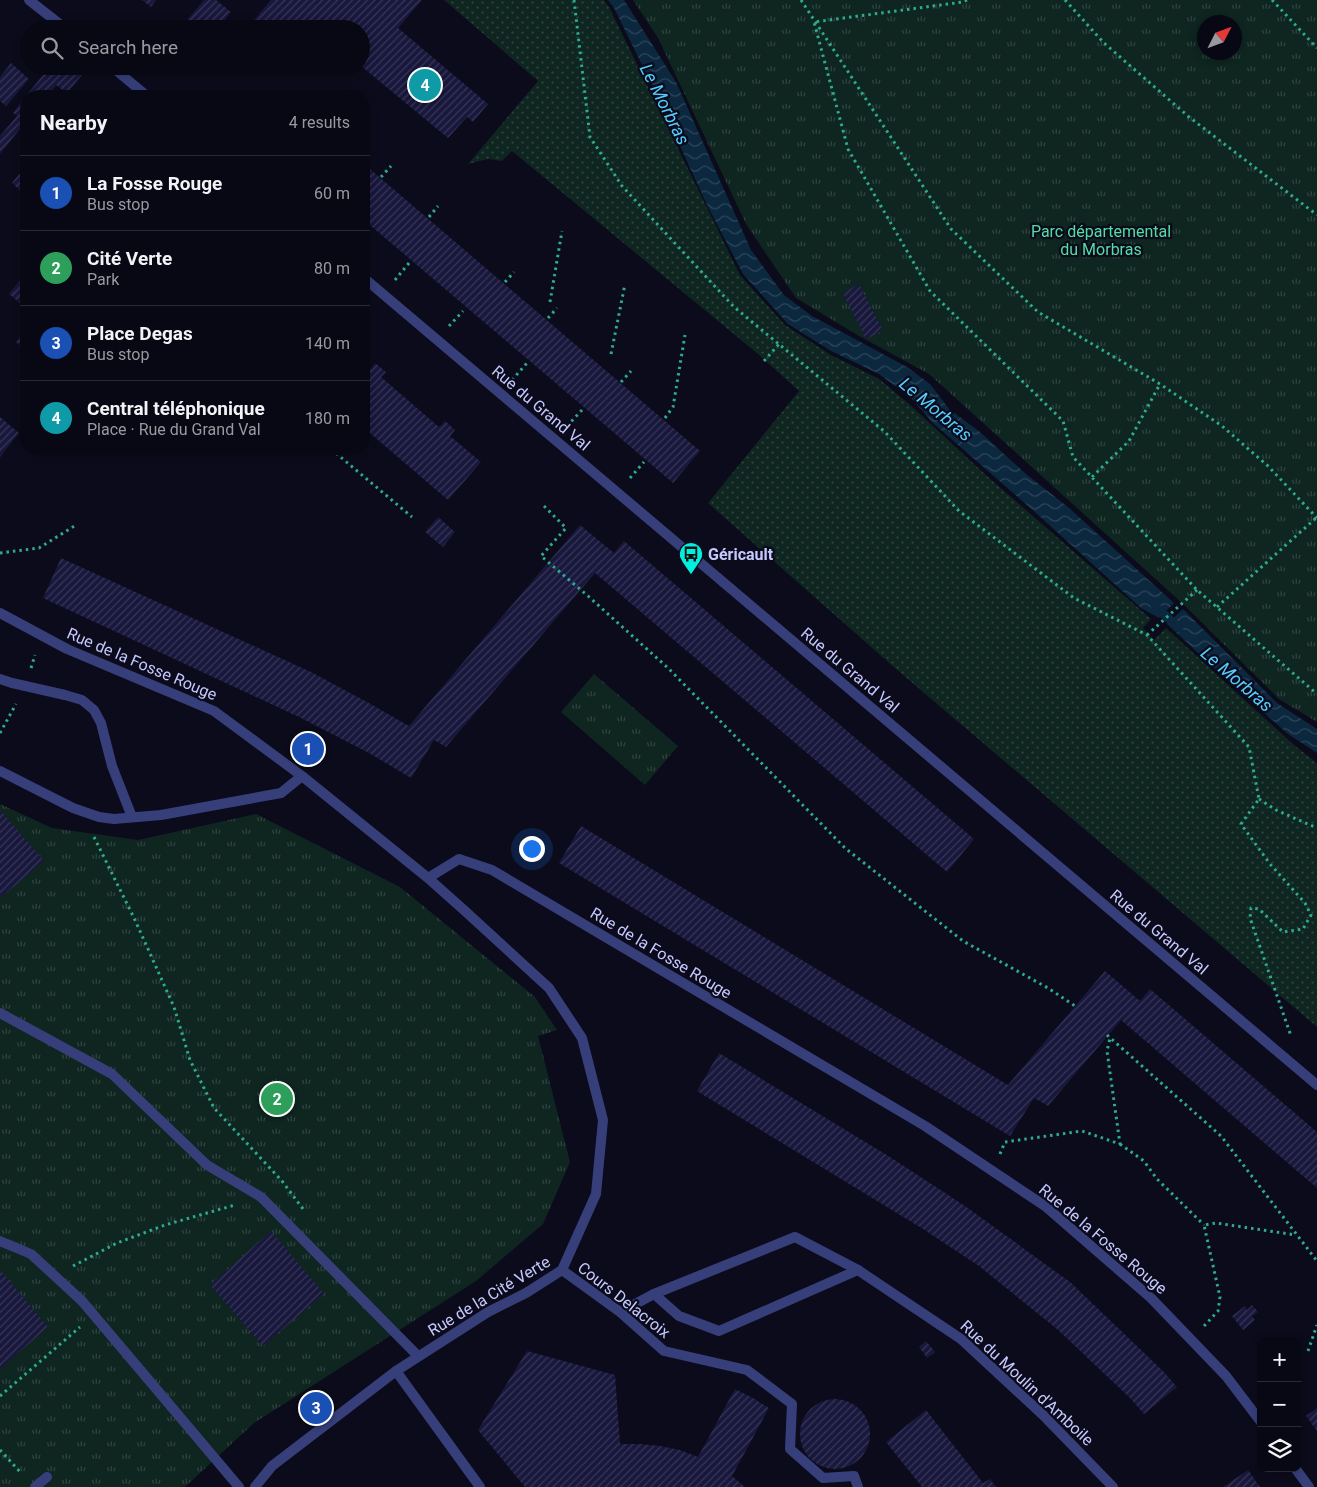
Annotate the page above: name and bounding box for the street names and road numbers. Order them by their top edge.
street label: Rue du Grand Val [488,362,594,454]
street label: Rue de la Fosse Rouge [64,624,220,704]
street label: Rue du Grand Val [797,624,903,716]
street label: Rue du Grand Val [1106,886,1212,978]
street label: Rue de la Fosse Rouge [587,903,735,1003]
street label: Rue de la Fosse Rouge [1035,1180,1171,1298]
street label: Rue de la Cité Verte [425,1252,553,1340]
street label: Cours Delacroix [574,1258,674,1342]
street label: Rue du Moulin d'Amboile [956,1316,1098,1450]

